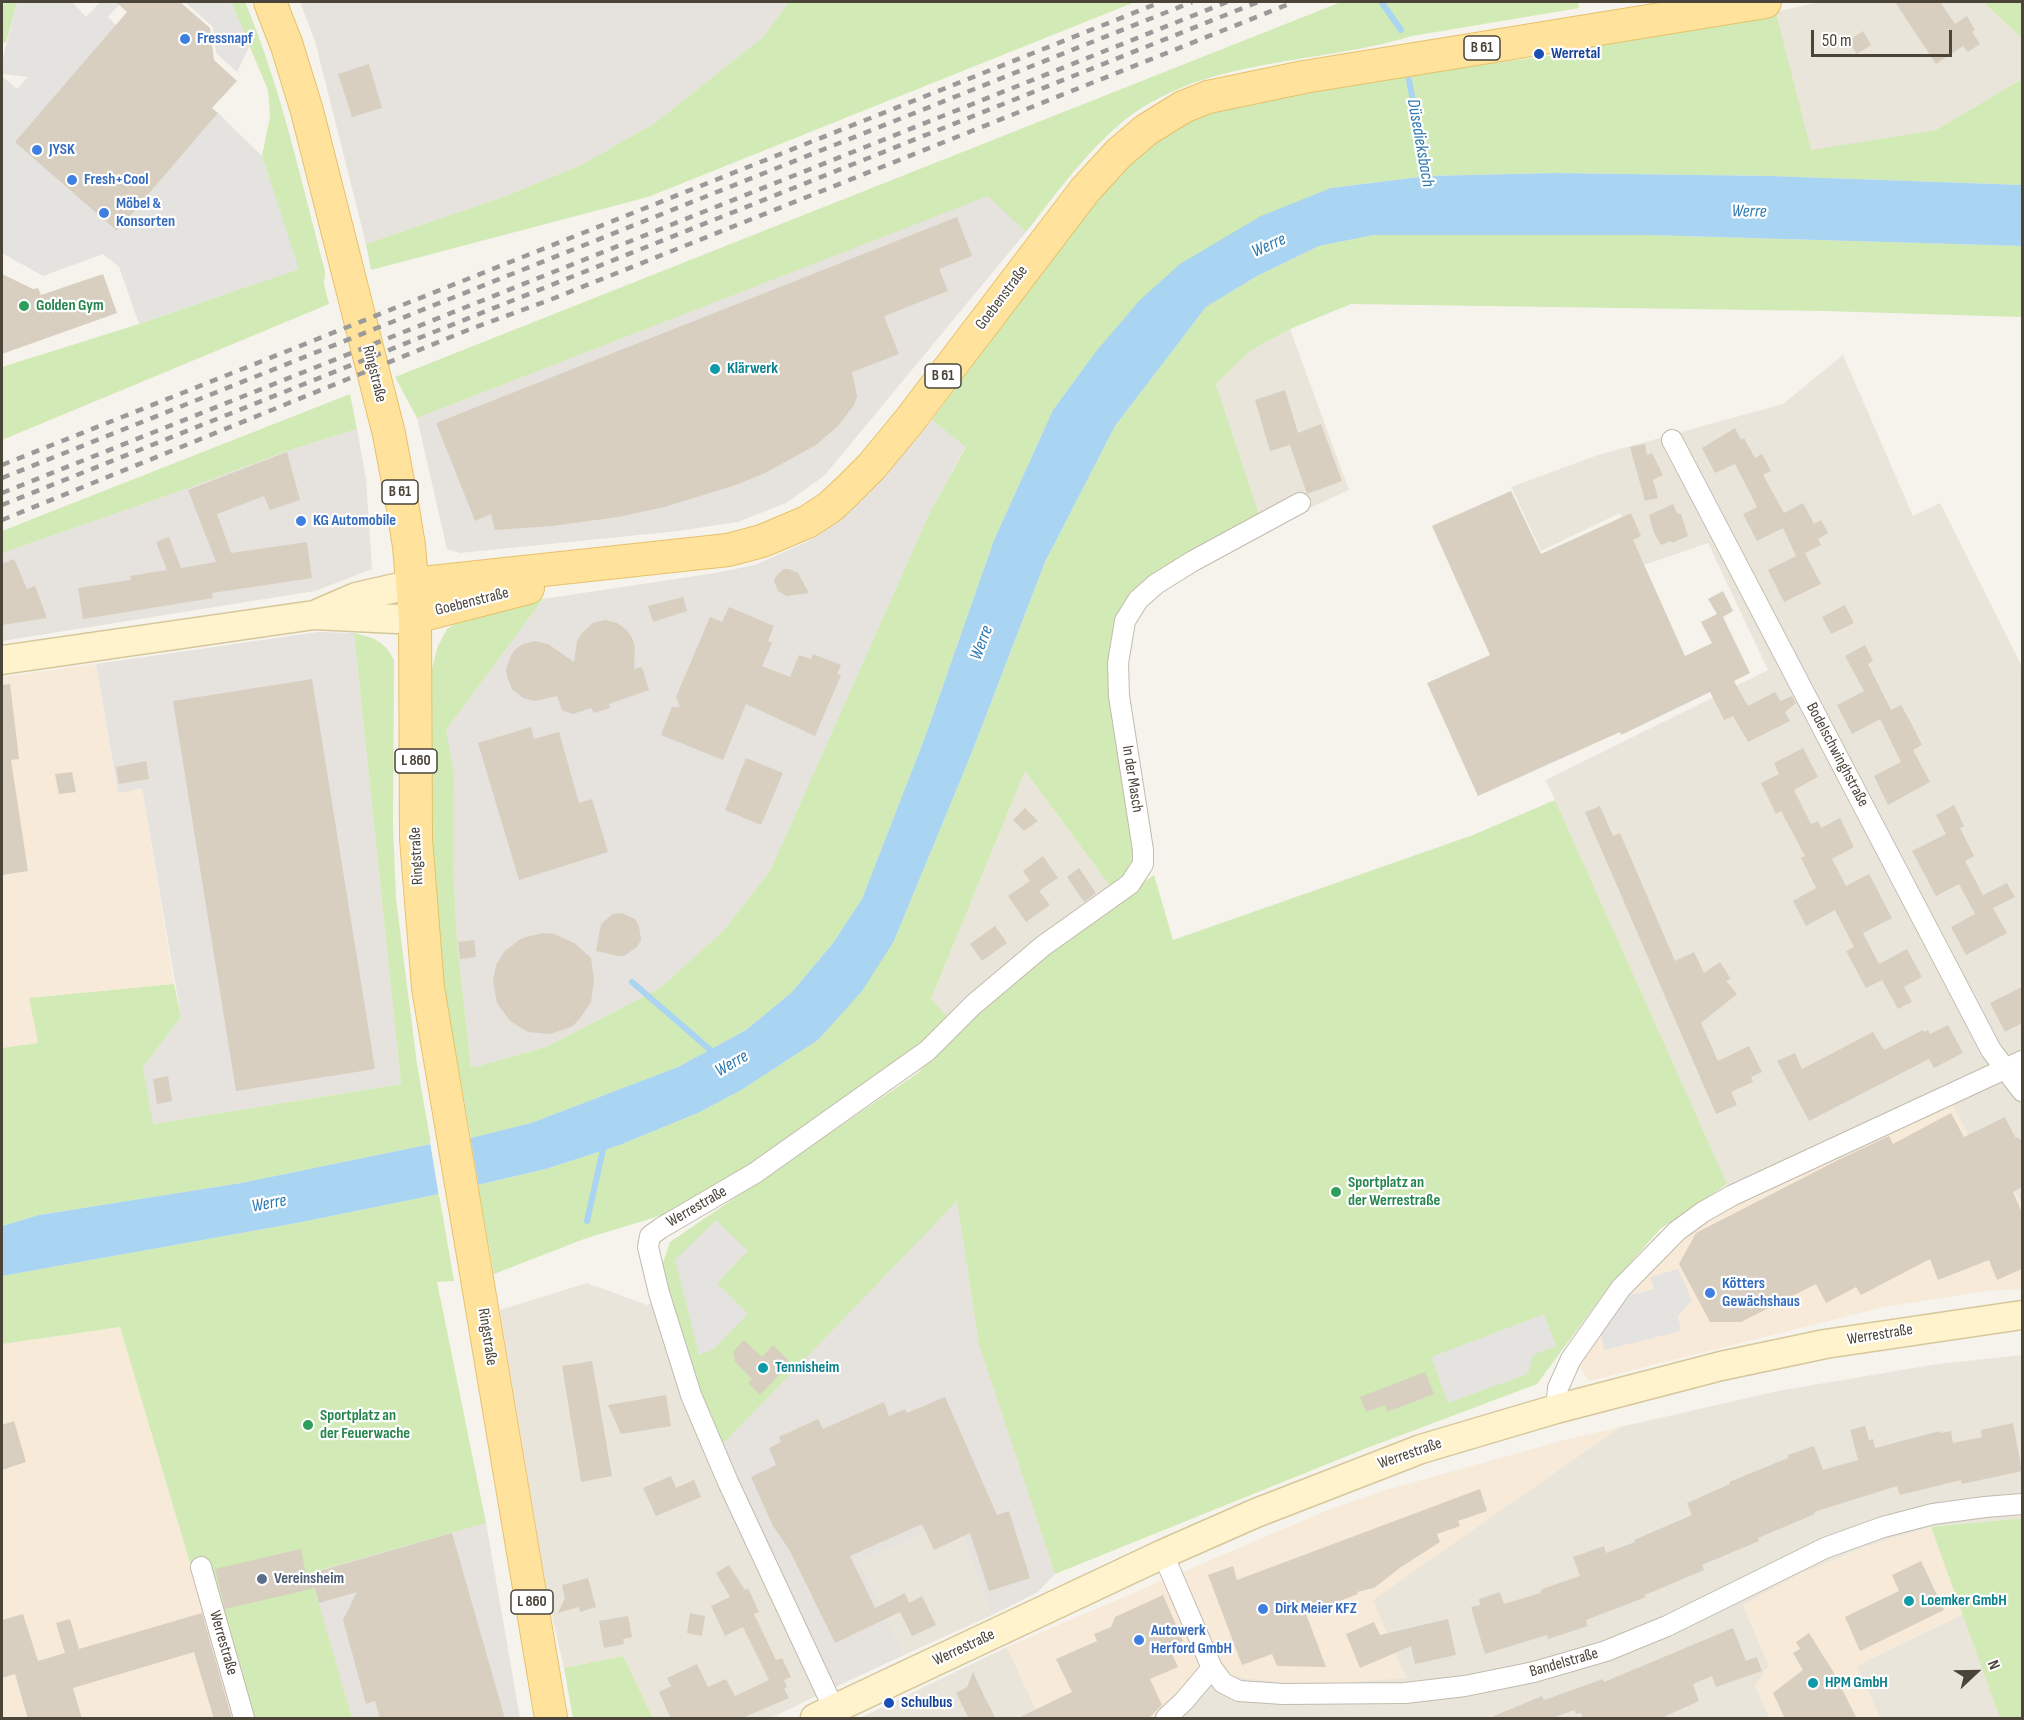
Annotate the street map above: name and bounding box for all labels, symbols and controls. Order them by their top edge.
scale bar [1814,18,1955,56]
place label: Fressnapf [197,29,253,49]
text: 50 m [1822,30,1852,51]
marker: Fressnapf [178,32,192,46]
road number: B 61 [1464,36,1500,60]
place label: Werretal [1551,44,1600,64]
marker: Werretal [1532,47,1546,61]
water label: Düsedieksbach [1402,97,1438,189]
place label: JYSK [49,140,75,160]
marker: JYSK [30,143,44,157]
place label: Fresh+Cool [84,170,148,190]
marker: Fresh+Cool [65,173,79,187]
place label: Möbel & Konsorten [116,194,175,232]
water label: Werre [1731,201,1767,223]
marker: Möbel & Konsorten [97,206,111,220]
water label: Werre [1249,229,1289,263]
street label: Goebenstraße [972,262,1032,334]
place label: Golden Gym [36,296,104,316]
marker: Golden Gym [17,299,31,313]
street label: Ringstraße [358,344,390,404]
place label: Klärwerk [727,359,778,379]
marker: Klärwerk [708,362,722,376]
road number: B 61 [925,364,961,388]
road number: B 61 [382,480,418,504]
place label: KG Automobile [313,511,396,531]
marker: KG Automobile [294,514,308,528]
street label: Goebenstraße [433,584,511,620]
water label: Werre [966,623,998,663]
street label: Bodelschwinghstraße [1801,700,1873,810]
street label: In der Masch [1117,744,1147,814]
road number: L 860 [395,749,437,773]
street label: Ringstraße [406,827,428,885]
water label: Werre [711,1046,753,1082]
place label: Sportplatz an der Werrestraße [1348,1173,1440,1211]
street label: Werrestraße [664,1182,730,1232]
marker: Sportplatz an der Werrestraße [1329,1185,1343,1199]
water label: Werre [250,1190,288,1218]
place label: Kötters Gewächshaus [1722,1274,1800,1312]
marker: Kötters Gewächshaus [1703,1286,1717,1300]
street label: Ringstraße [473,1307,501,1367]
street label: Werrestraße [1846,1320,1914,1350]
place label: Tennisheim [775,1358,839,1378]
marker: Tennisheim [756,1361,770,1375]
place label: Sportplatz an der Feuerwache [320,1406,410,1444]
marker: Sportplatz an der Feuerwache [301,1418,315,1432]
street label: Werrestraße [1376,1434,1444,1474]
place label: Vereinsheim [274,1569,344,1589]
marker: Vereinsheim [255,1572,269,1586]
road number: L 860 [511,1590,553,1614]
place label: Loemker GmbH [1921,1591,2007,1611]
marker: Loemker GmbH [1902,1594,1916,1608]
place label: Dirk Meier KFZ [1275,1599,1357,1619]
marker: Dirk Meier KFZ [1256,1602,1270,1616]
street label: Werrestraße [205,1609,241,1677]
place label: Autowerk Herford GmbH [1151,1621,1232,1659]
street label: Werrestraße [930,1625,998,1671]
marker: Autowerk Herford GmbH [1132,1633,1146,1647]
north arrow [1946,1642,2006,1702]
street label: Bandelstraße [1527,1644,1601,1682]
text: N [1983,1658,2004,1673]
place label: HPM GmbH [1825,1673,1888,1693]
marker: HPM GmbH [1806,1676,1820,1690]
place label: Schulbus [901,1693,952,1713]
marker: Schulbus [882,1696,896,1710]

